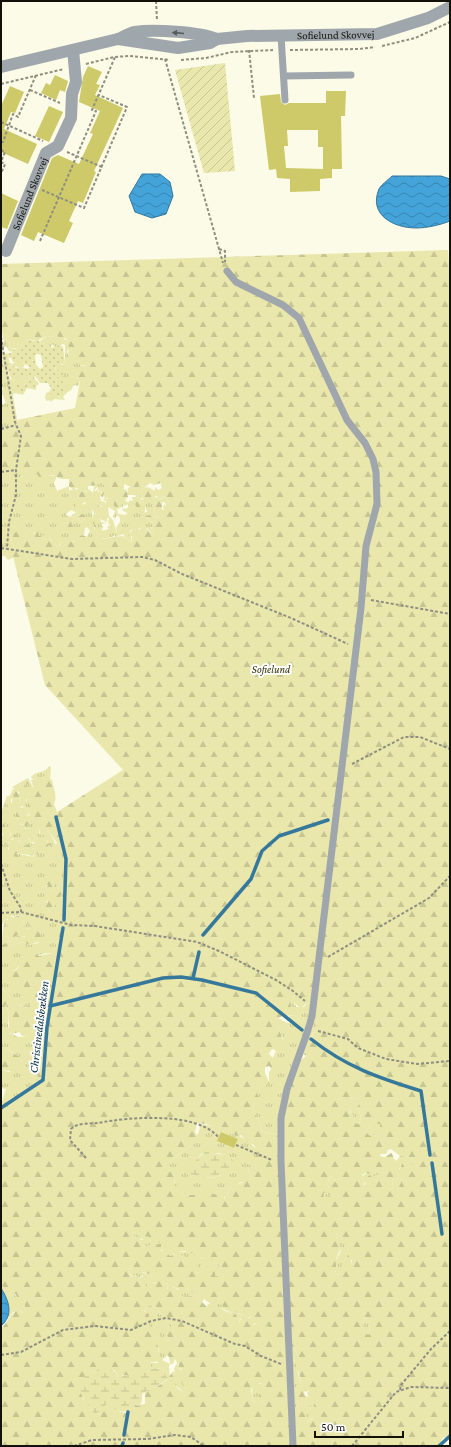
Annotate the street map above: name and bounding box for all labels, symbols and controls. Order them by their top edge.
street label: Sofielund Skovvej [297,28,375,41]
one-way arrow [172,30,184,36]
street label: Sofielund Skovvej [9,155,51,232]
park label: Sofielund [252,663,291,676]
water label: Christinedalsbækken [26,980,52,1074]
scale bar [315,1413,403,1439]
text: 50 m [321,1420,346,1434]

